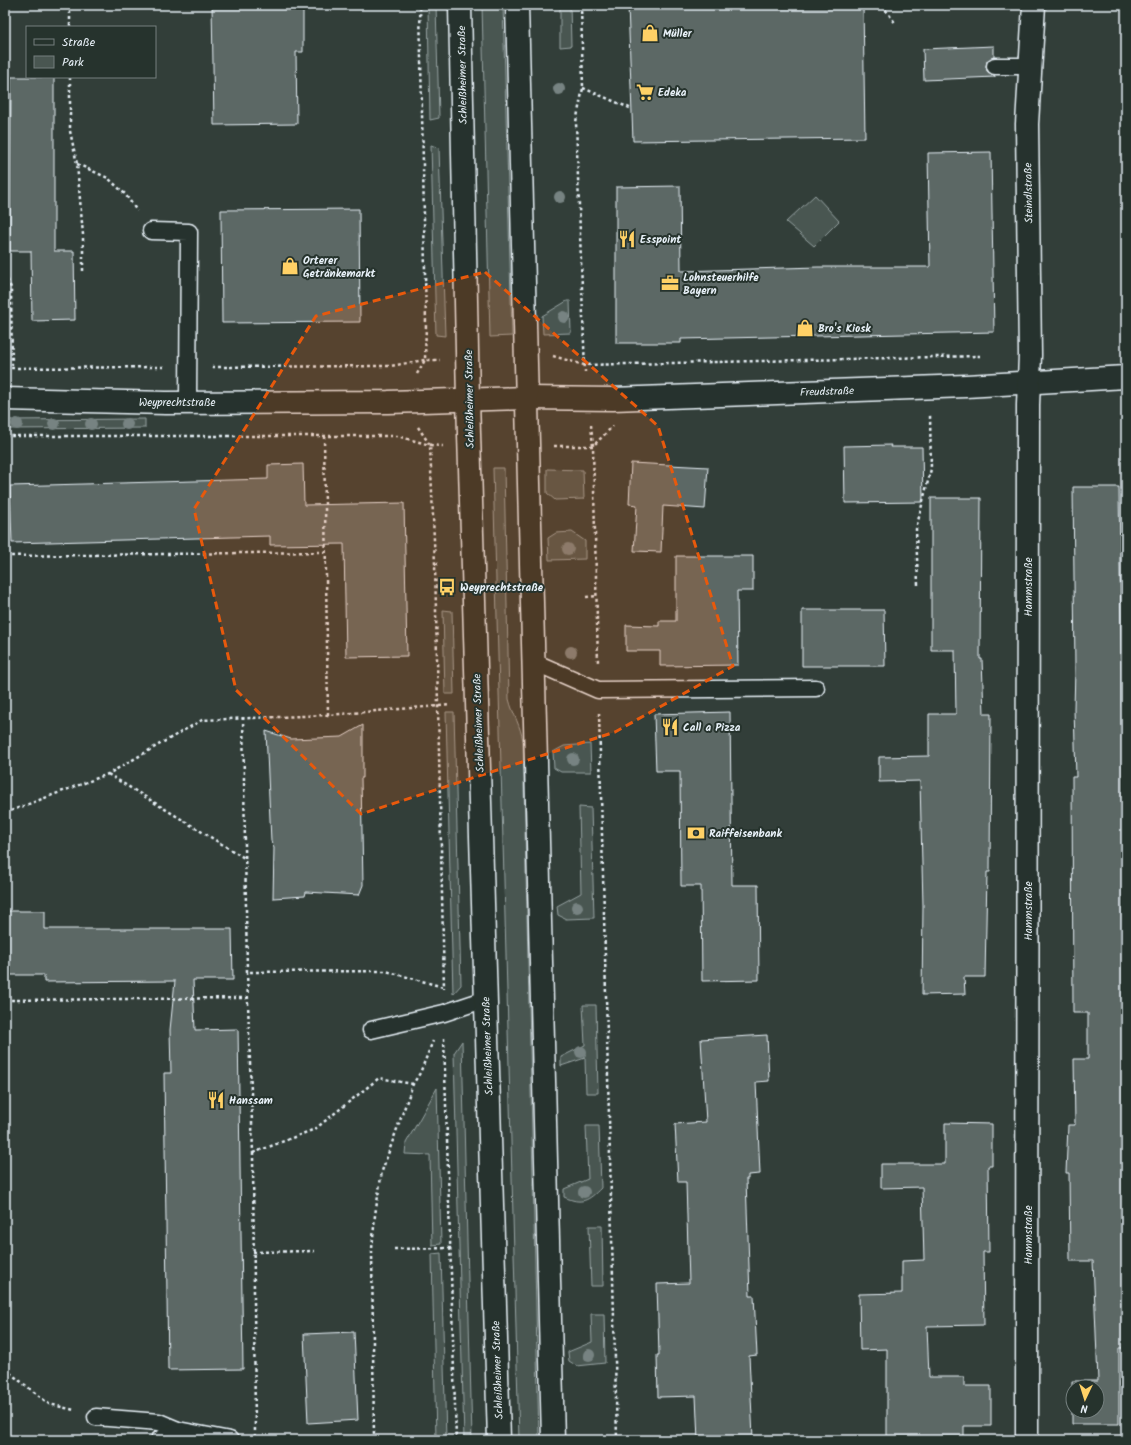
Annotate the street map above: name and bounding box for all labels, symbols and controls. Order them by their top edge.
shop icon: Müller [640,23,660,43]
street label: Schleißheimer Straße [453,25,473,125]
place label: Müller [663,25,693,43]
legend [26,26,156,78]
text: Straße [62,33,96,52]
text: Park [62,53,84,72]
supermarket icon: Edeka [635,82,655,102]
place label: Edeka [658,84,687,102]
street label: Steindlstraße [1019,162,1039,224]
restaurant icon: Esspoint [617,229,637,249]
place label: Esspoint [640,231,682,249]
place label: Orterer Getränkemarkt [303,252,376,283]
shop icon: Orterer Getränkemarkt [280,256,300,276]
place label: Lohnsteuerhilfe Bayern [683,269,759,300]
office icon: Lohnsteuerhilfe Bayern [660,273,680,293]
shop icon: Bro's Kiosk [795,318,815,338]
place label: Bro's Kiosk [818,320,871,338]
street label: Schleißheimer Straße [460,349,480,449]
street label: Freudstraße [800,382,855,402]
street label: Weyprechtstraße [139,394,215,412]
street label: Hammstraße [1020,557,1038,617]
bus stop icon: Weyprechtstraße [437,577,457,597]
place label: Weyprechtstraße [460,579,544,597]
street label: Schleißheimer Straße [468,673,490,773]
restaurant icon: Call a Pizza [660,717,680,737]
place label: Call a Pizza [683,719,741,737]
bank icon: Raiffeisenbank [686,823,706,843]
place label: Raiffeisenbank [709,825,782,843]
street label: Hammstraße [1020,881,1038,941]
street label: Schleißheimer Straße [477,996,499,1096]
restaurant icon: Hanssam [206,1090,226,1110]
place label: Hanssam [229,1092,273,1110]
street label: Hammstraße [1020,1205,1038,1265]
street label: Schleißheimer Straße [487,1320,509,1420]
north arrow [1065,1379,1105,1419]
text: N [1080,1399,1088,1417]

